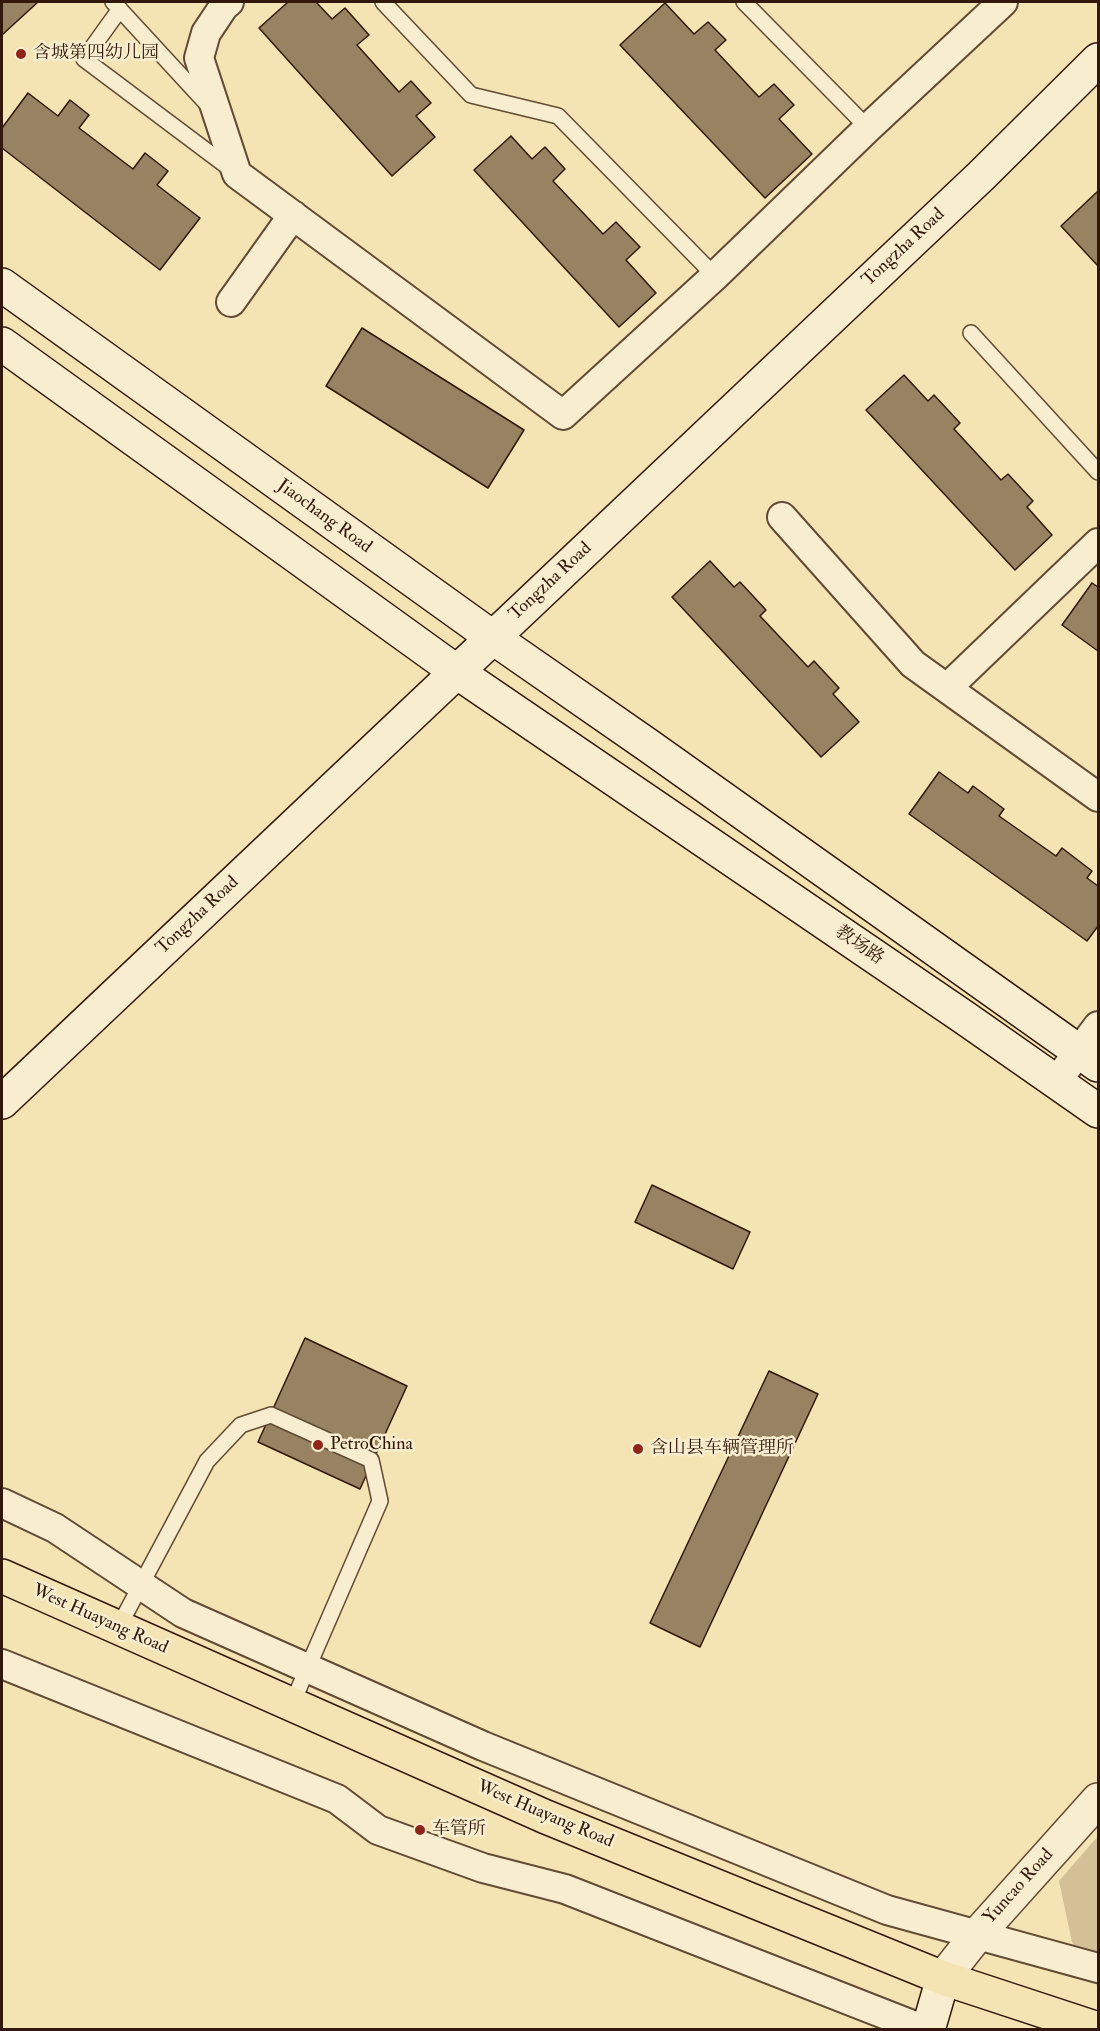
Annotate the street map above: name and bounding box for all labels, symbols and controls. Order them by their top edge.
place label: 含城第四幼儿园 [33,43,159,65]
marker: 含城第四幼儿园 [14,47,28,61]
street label: Tongzha Road [858,204,950,292]
street label: Jiaochang Road [272,475,376,559]
street label: Tongzha Road [505,538,597,626]
street label: Tongzha Road [152,872,244,960]
street label: 教场路 [831,922,887,970]
place label: PetroChina [330,1434,413,1456]
marker: PetroChina [311,1438,325,1452]
place label: 含山县车辆管理所 [650,1438,794,1460]
marker: 含山县车辆管理所 [631,1442,645,1456]
street label: West Huayang Road [29,1580,171,1660]
street label: West Huayang Road [474,1777,616,1853]
place label: 车管所 [432,1819,486,1841]
marker: 车管所 [413,1823,427,1837]
street label: Yuncao Road [979,1845,1059,1929]

